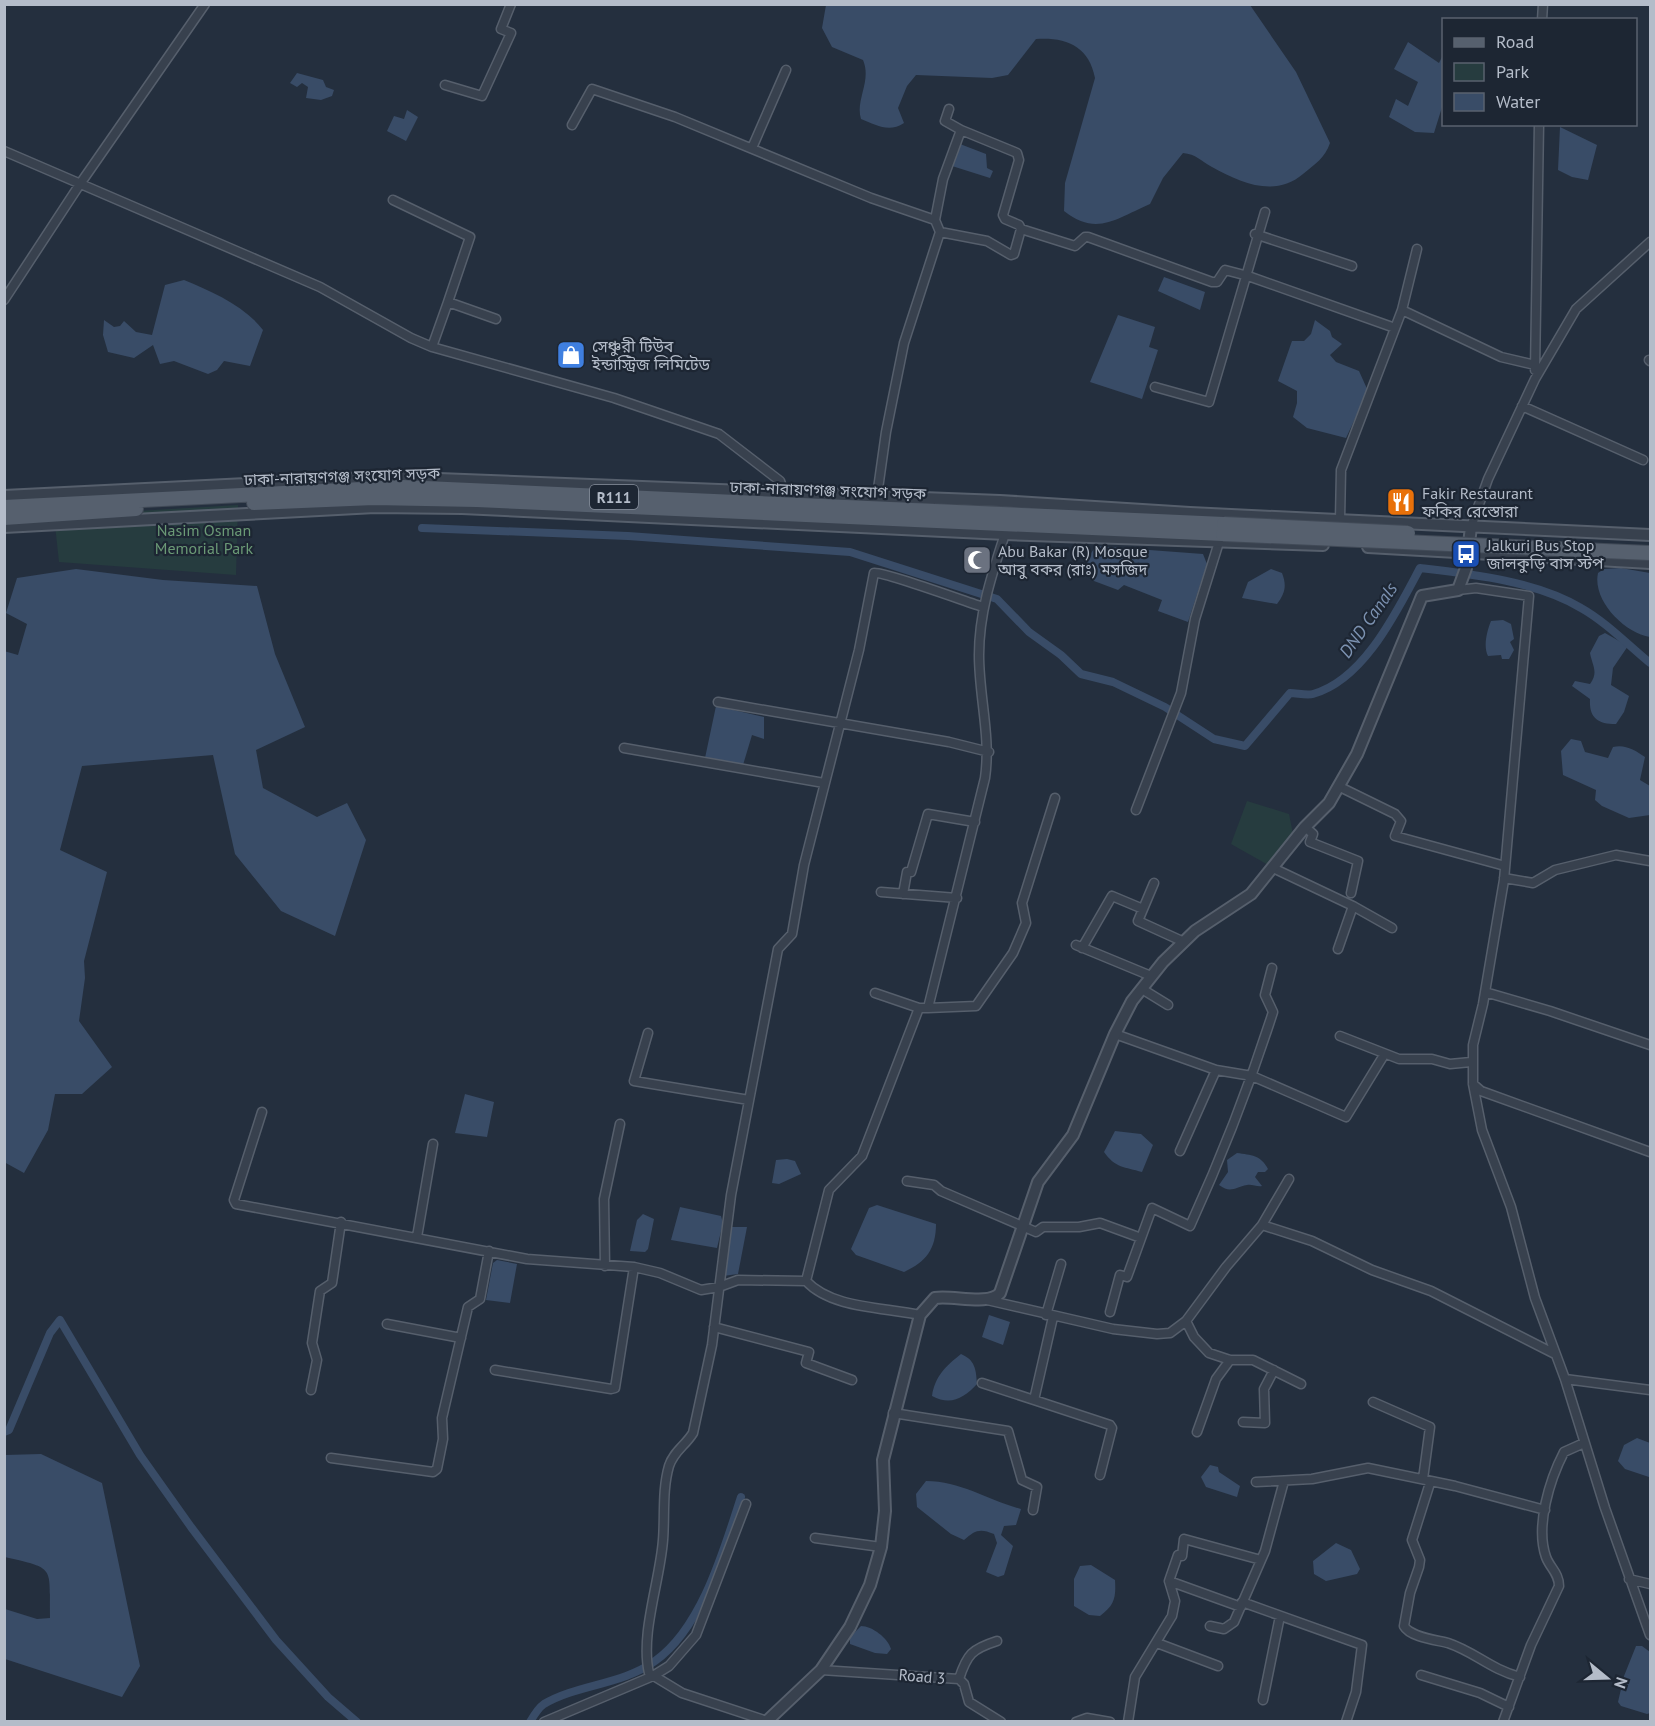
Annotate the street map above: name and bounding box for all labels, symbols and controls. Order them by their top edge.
legend [1442,18,1637,126]
text: Road [1496,30,1534,53]
text: Park [1496,60,1529,83]
text: Water [1496,90,1540,113]
place label: সেঞ্চুরী টিউব ইন্ডাস্ট্রিজ লিমিটেড [591,336,711,374]
shop icon: সেঞ্চুরী টিউব ইন্ডাস্ট্রিজ লিমিটেড [555,339,587,371]
street label: ঢাকা-নারায়ণগঞ্জ সংযোগ সড়ক [243,463,442,489]
street label: ঢাকা-নারায়ণগঞ্জ সংযোগ সড়ক [729,477,928,503]
place label: Fakir Restaurant ফকির রেস্তোরা [1421,483,1534,521]
road number: R111 [590,485,638,509]
restaurant icon: Fakir Restaurant ফকির রেস্তোরা [1385,486,1417,518]
park label: Nasim Osman Memorial Park [155,520,254,558]
place label: Jalkuri Bus Stop জালকুড়ি বাস স্টপ [1486,535,1604,573]
bus stop icon: Jalkuri Bus Stop জালকুড়ি বাস স্টপ [1450,538,1482,570]
place label: Abu Bakar (R) Mosque আবু বকর (রাঃ) মসজিদ [997,541,1148,579]
mosque icon: Abu Bakar (R) Mosque আবু বকর (রাঃ) মসজিদ [961,544,993,576]
water label: DND Canals [1334,577,1403,662]
north arrow [1577,1648,1637,1708]
street label: Road 3 [898,1664,946,1688]
text: N [1610,1675,1632,1691]

